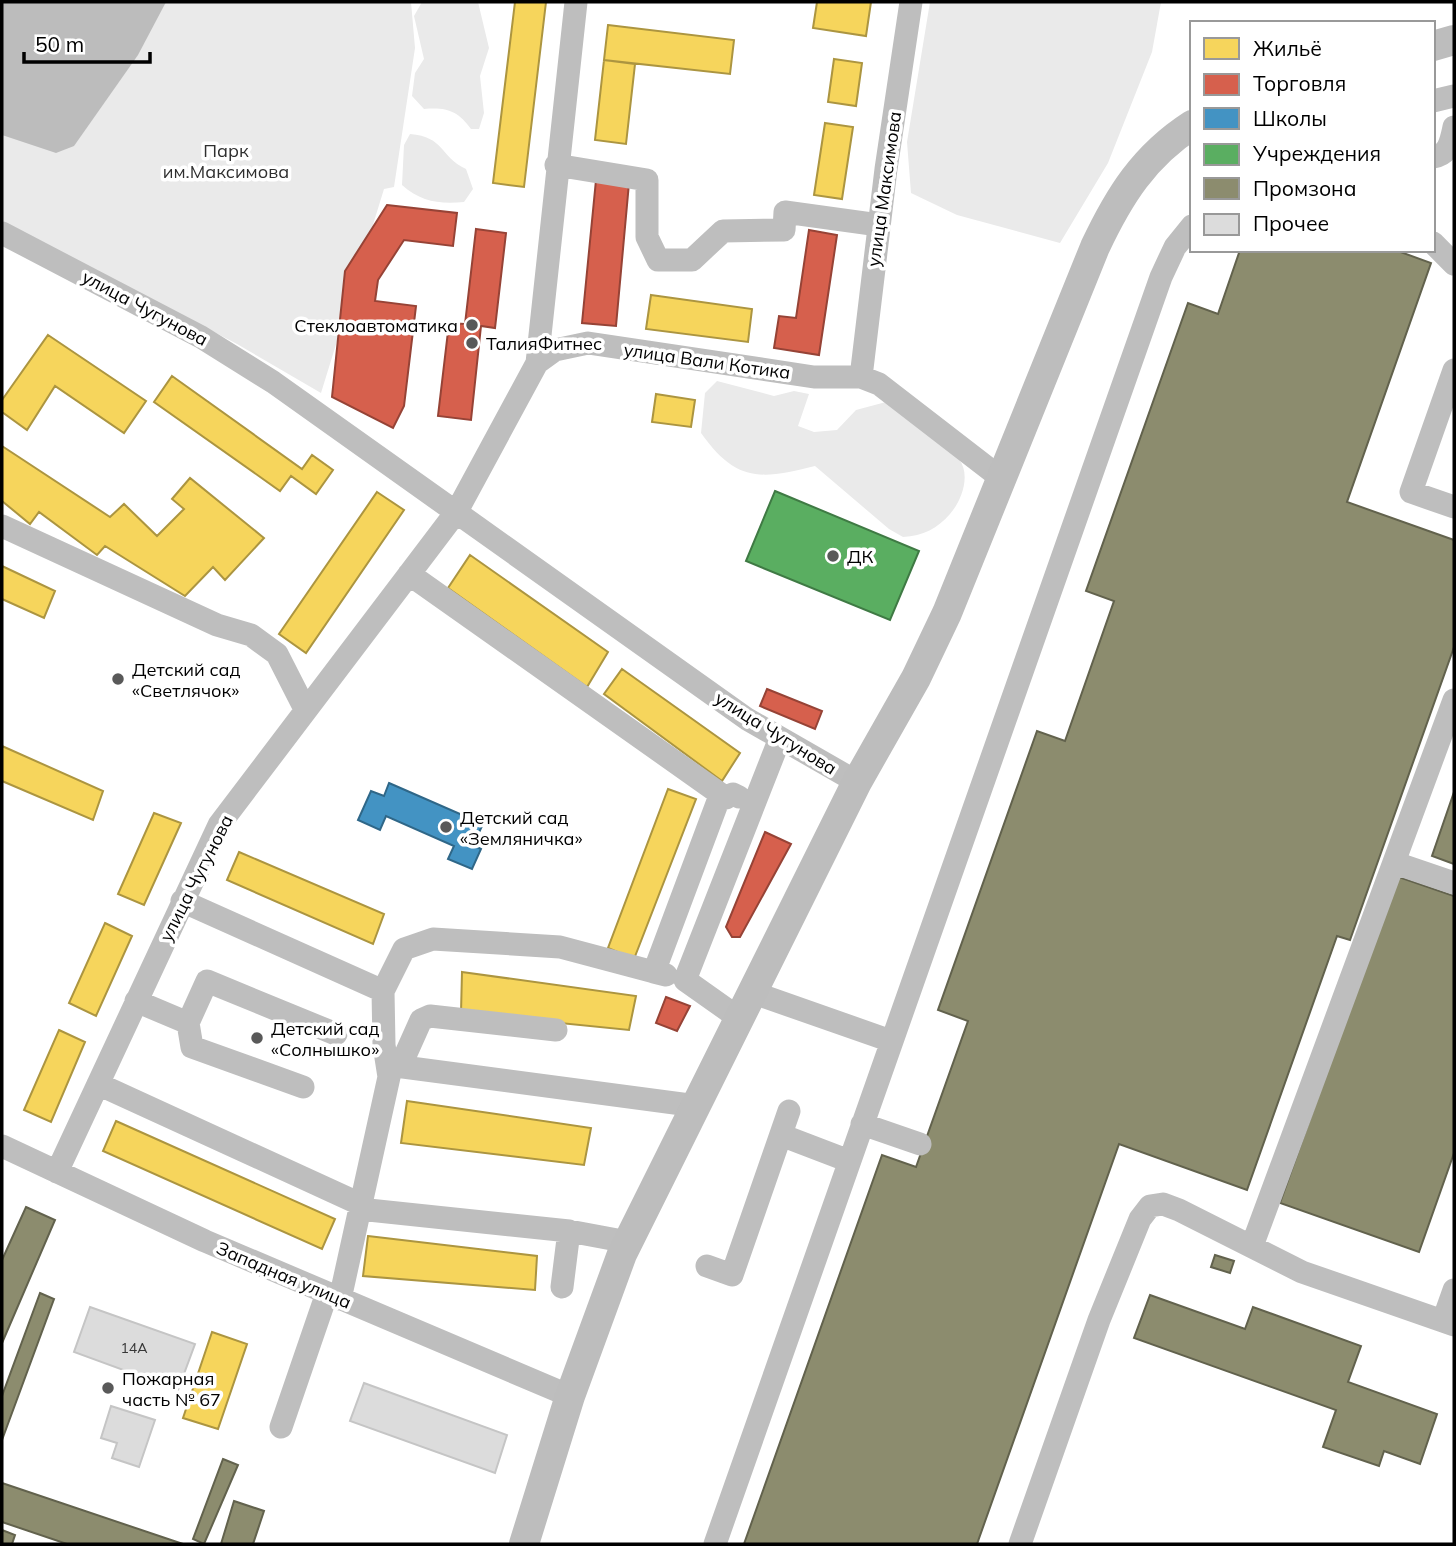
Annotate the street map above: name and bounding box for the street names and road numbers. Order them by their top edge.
street label: улица Максимова [862,110,906,268]
street label: улица Чугунова [78,265,212,351]
street label: улица Вали Котика [622,338,792,384]
street label: улица Чугунова [711,686,841,780]
street label: улица Чугунова [154,811,238,945]
street label: Западная улица [213,1236,355,1314]

